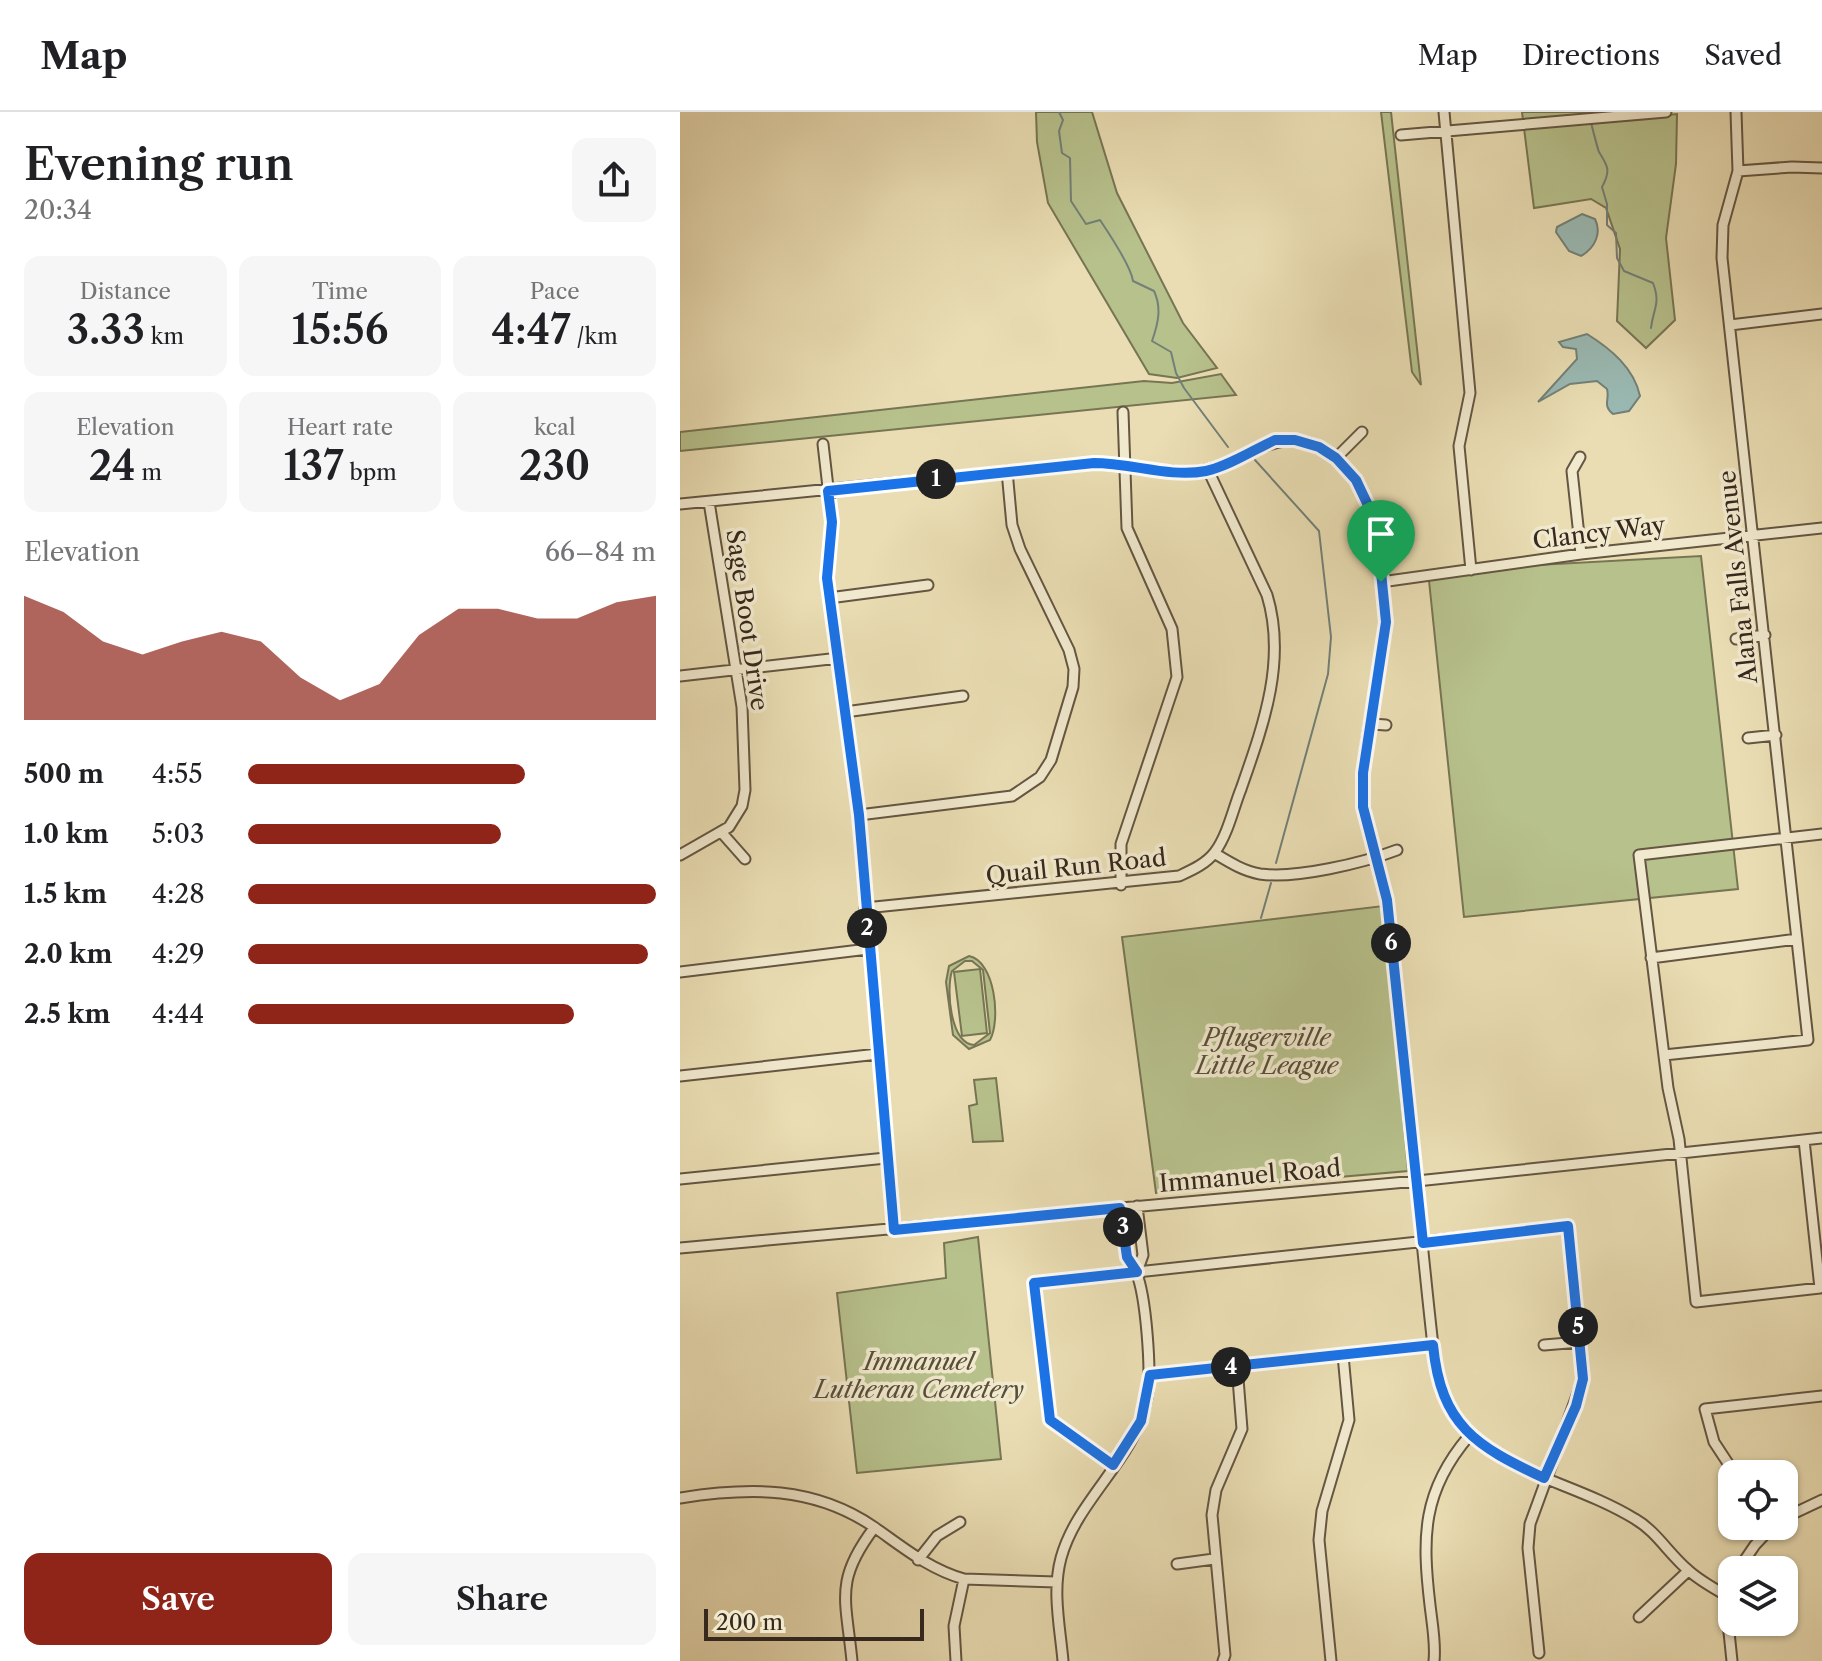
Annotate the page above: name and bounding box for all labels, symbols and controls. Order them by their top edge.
text: Map [40,32,128,79]
text: Map [1418,38,1478,72]
text: Directions [1522,38,1660,72]
text: Saved [1704,38,1782,72]
text: Evening run [24,137,294,191]
button: share [572,138,656,222]
text: 20:34 [24,194,92,226]
text: Distance [80,278,171,305]
text: Time [312,278,368,305]
text: Pace [530,278,580,305]
text: 3.33 [67,305,145,354]
text: 15:56 [292,305,388,354]
text: 4:47 [492,305,571,354]
text: km [145,323,184,350]
text: /km [571,323,618,350]
text: Elevation [76,414,174,441]
text: Heart rate [287,414,393,441]
text: kcal [534,414,575,441]
text: 24 [89,441,136,490]
text: 137 [283,441,344,490]
text: 230 [519,441,590,490]
text: m [136,459,162,486]
text: bpm [344,459,397,486]
pin: 1 [916,459,956,499]
text: 1 [931,465,941,492]
street label: Alana Falls Avenue [1712,469,1763,686]
pin [1347,500,1415,582]
street label: Clancy Way [1531,510,1667,555]
icon: arrive [1359,512,1403,556]
street label: Sage Boot Drive [720,527,775,712]
text: Elevation [24,536,140,568]
text: 66–84 m [545,536,656,568]
text: 500 m [24,758,104,790]
text: 4:55 [152,758,203,790]
text: 1.0 km [24,818,109,850]
text: 5:03 [152,818,204,850]
street label: Quail Run Road [984,843,1168,890]
text: 1.5 km [24,878,107,910]
text: 4:28 [152,878,205,910]
pin: 2 [847,908,887,948]
text: 2 [861,914,874,941]
pin: 6 [1371,923,1411,963]
text: 6 [1384,929,1398,956]
text: 2.0 km [24,938,112,970]
text: 4:29 [152,938,205,970]
text: 2.5 km [24,998,110,1030]
text: 4:44 [152,998,204,1030]
park label: Pflugerville Little League [1194,1023,1340,1080]
street label: Immanuel Road [1158,1153,1343,1198]
pin: 3 [1103,1207,1143,1247]
text: 3 [1117,1213,1129,1240]
pin: 5 [1558,1307,1598,1347]
text: 5 [1572,1313,1584,1340]
park label: Immanuel Lutheran Cemetery [812,1347,1024,1404]
pin: 4 [1211,1347,1251,1387]
text: 4 [1224,1353,1238,1380]
map controls [1718,1460,1798,1636]
button: locate [1718,1460,1798,1540]
button: Save [24,1553,332,1645]
button: Share [348,1553,656,1645]
button: layers [1718,1556,1798,1636]
scale bar [704,1605,924,1641]
text: 200 m [716,1609,783,1636]

